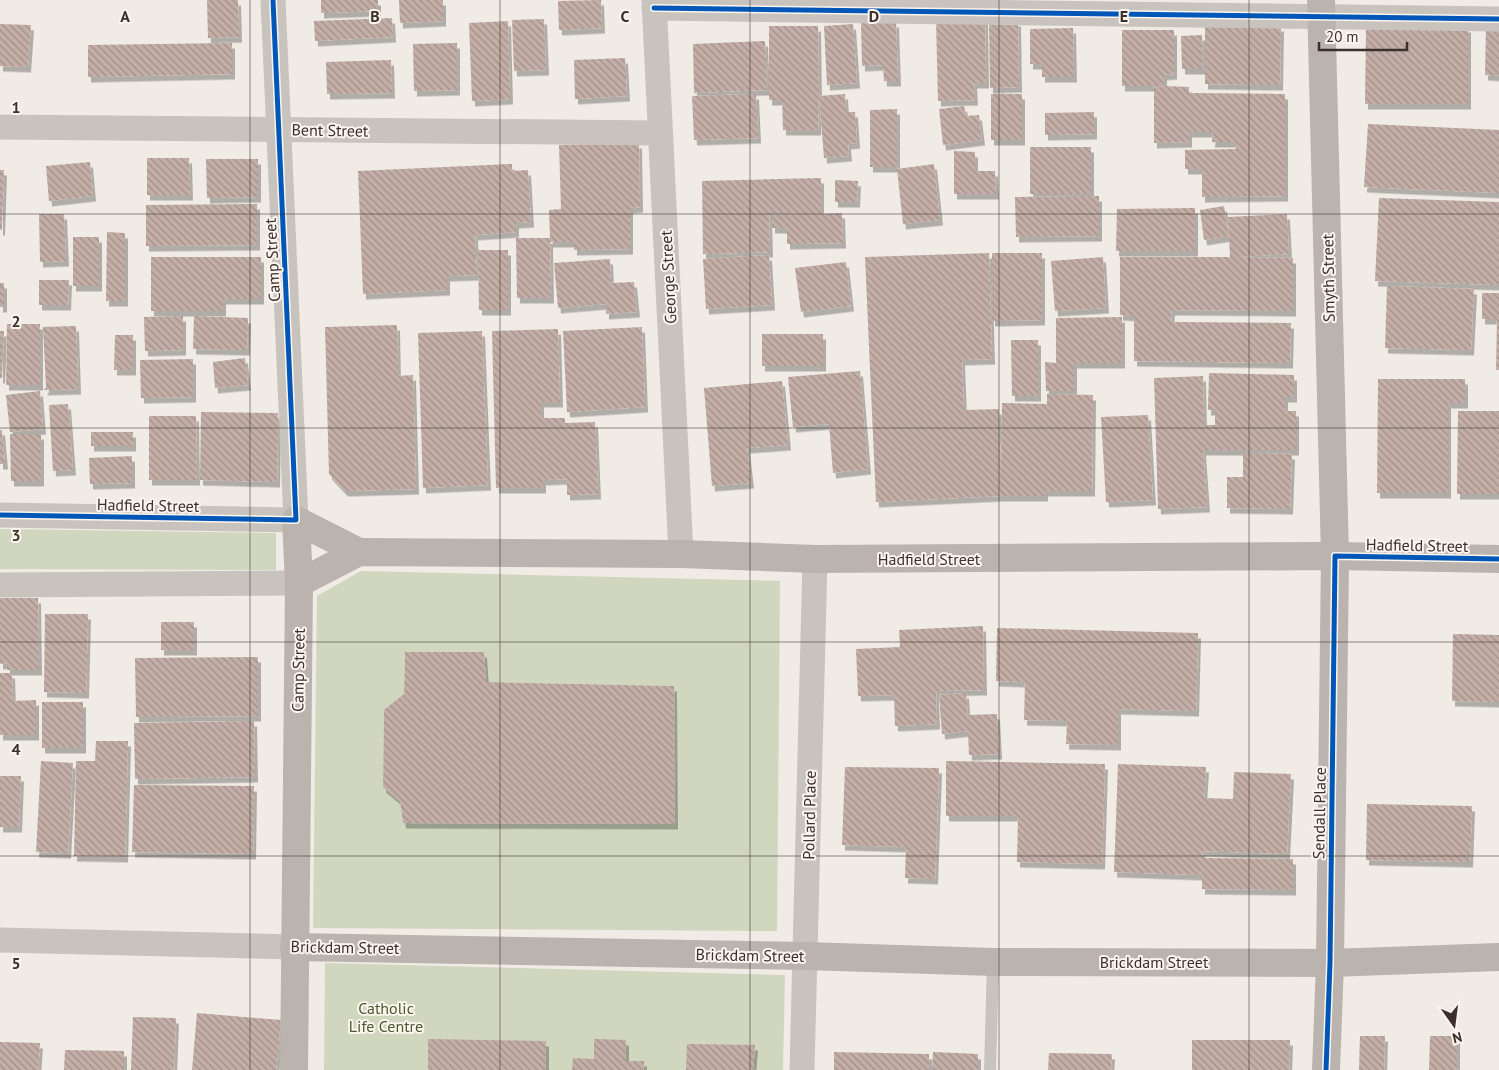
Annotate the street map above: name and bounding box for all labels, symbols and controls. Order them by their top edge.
text: A [120,6,130,26]
text: B [370,6,380,26]
text: C [621,6,630,26]
text: D [869,6,879,26]
text: E [1120,6,1128,26]
scale bar [1319,20,1406,52]
text: 20 m [1326,27,1359,46]
text: 1 [11,97,21,117]
street label: Bent Street [291,119,369,141]
street label: Camp Street [260,217,284,302]
street label: George Street [656,229,680,324]
street label: Smyth Street [1317,233,1339,322]
text: 2 [11,311,21,331]
street label: Hadfield Street [97,494,200,516]
text: 3 [11,525,21,545]
street label: Hadfield Street [1366,534,1469,556]
street label: Hadfield Street [878,549,981,569]
street label: Camp Street [287,627,309,712]
text: 4 [11,739,21,759]
street label: Sendall Place [1308,767,1330,859]
street label: Pollard Place [798,770,820,860]
street label: Brickdam Street [291,936,400,958]
street label: Brickdam Street [696,944,805,966]
street label: Brickdam Street [1100,952,1209,972]
text: 5 [11,953,21,973]
park label: Catholic Life Centre [349,998,423,1036]
north arrow [1429,1000,1479,1050]
text: N [1451,1028,1464,1047]

